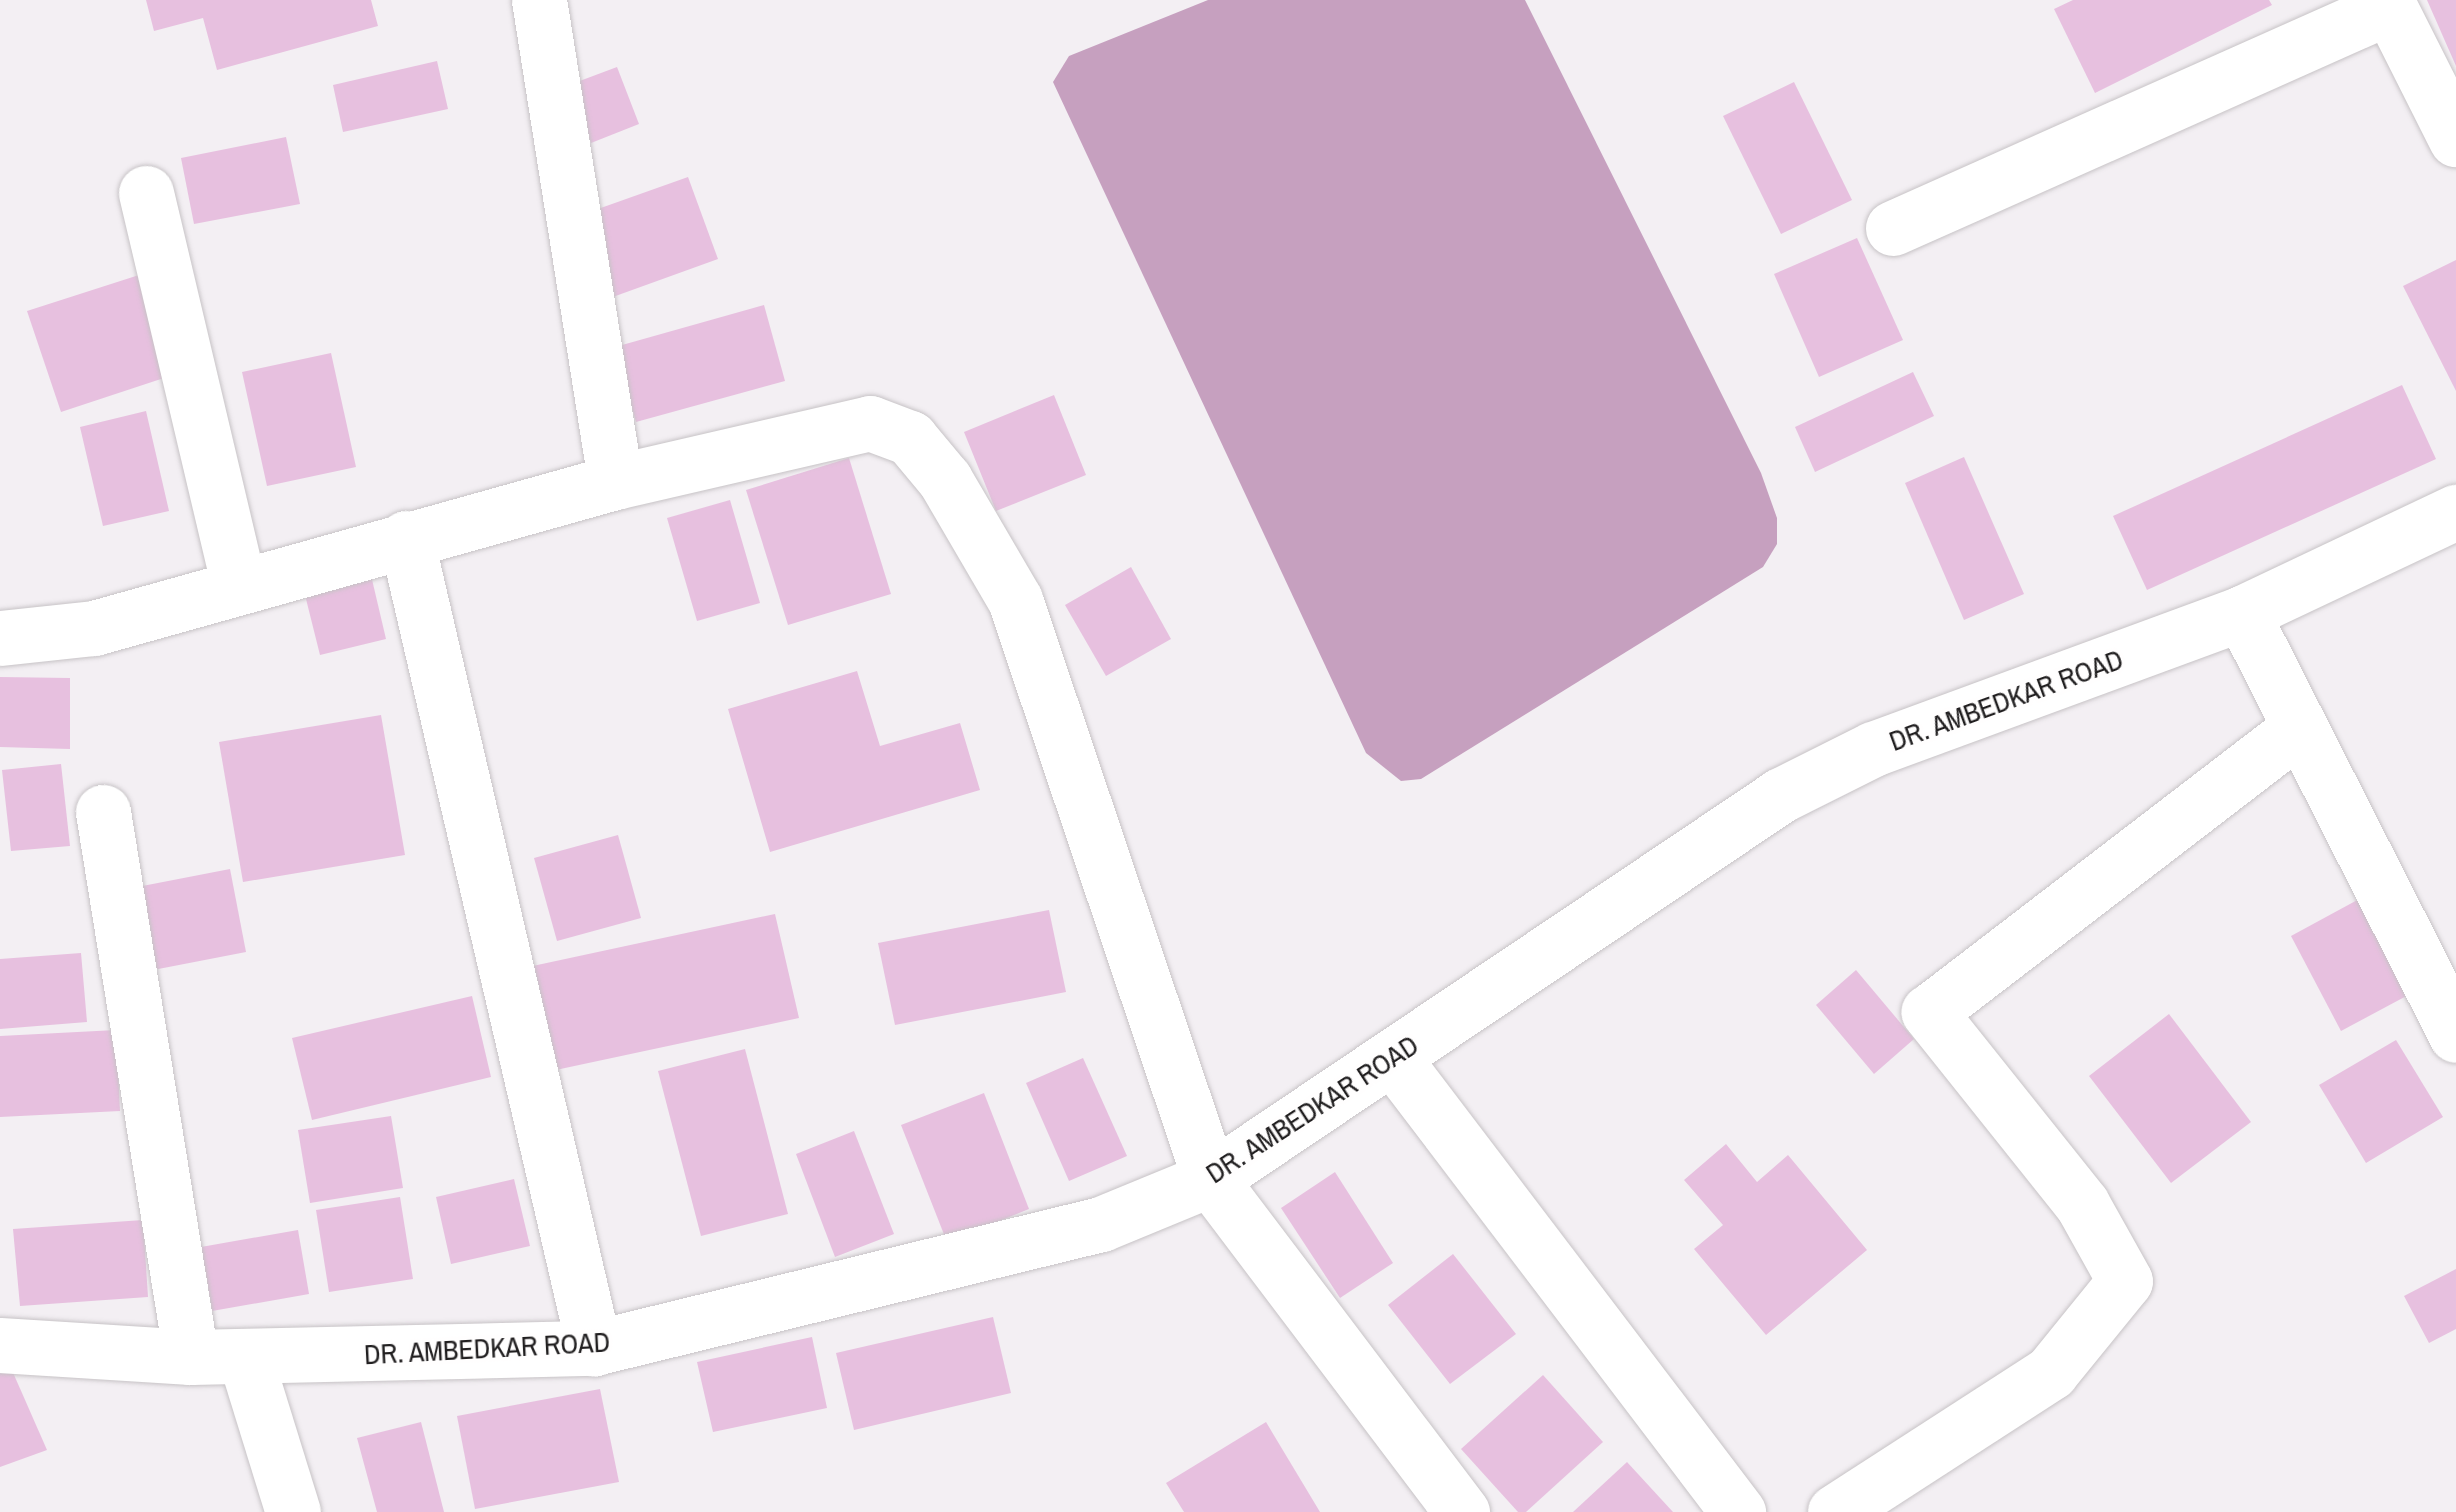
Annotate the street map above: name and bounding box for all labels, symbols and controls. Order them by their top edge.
street label: DR. AMBEDKAR ROAD [1884,642,2128,758]
street label: DR. AMBEDKAR ROAD [1199,1028,1425,1190]
street label: DR. AMBEDKAR ROAD [363,1325,611,1371]

